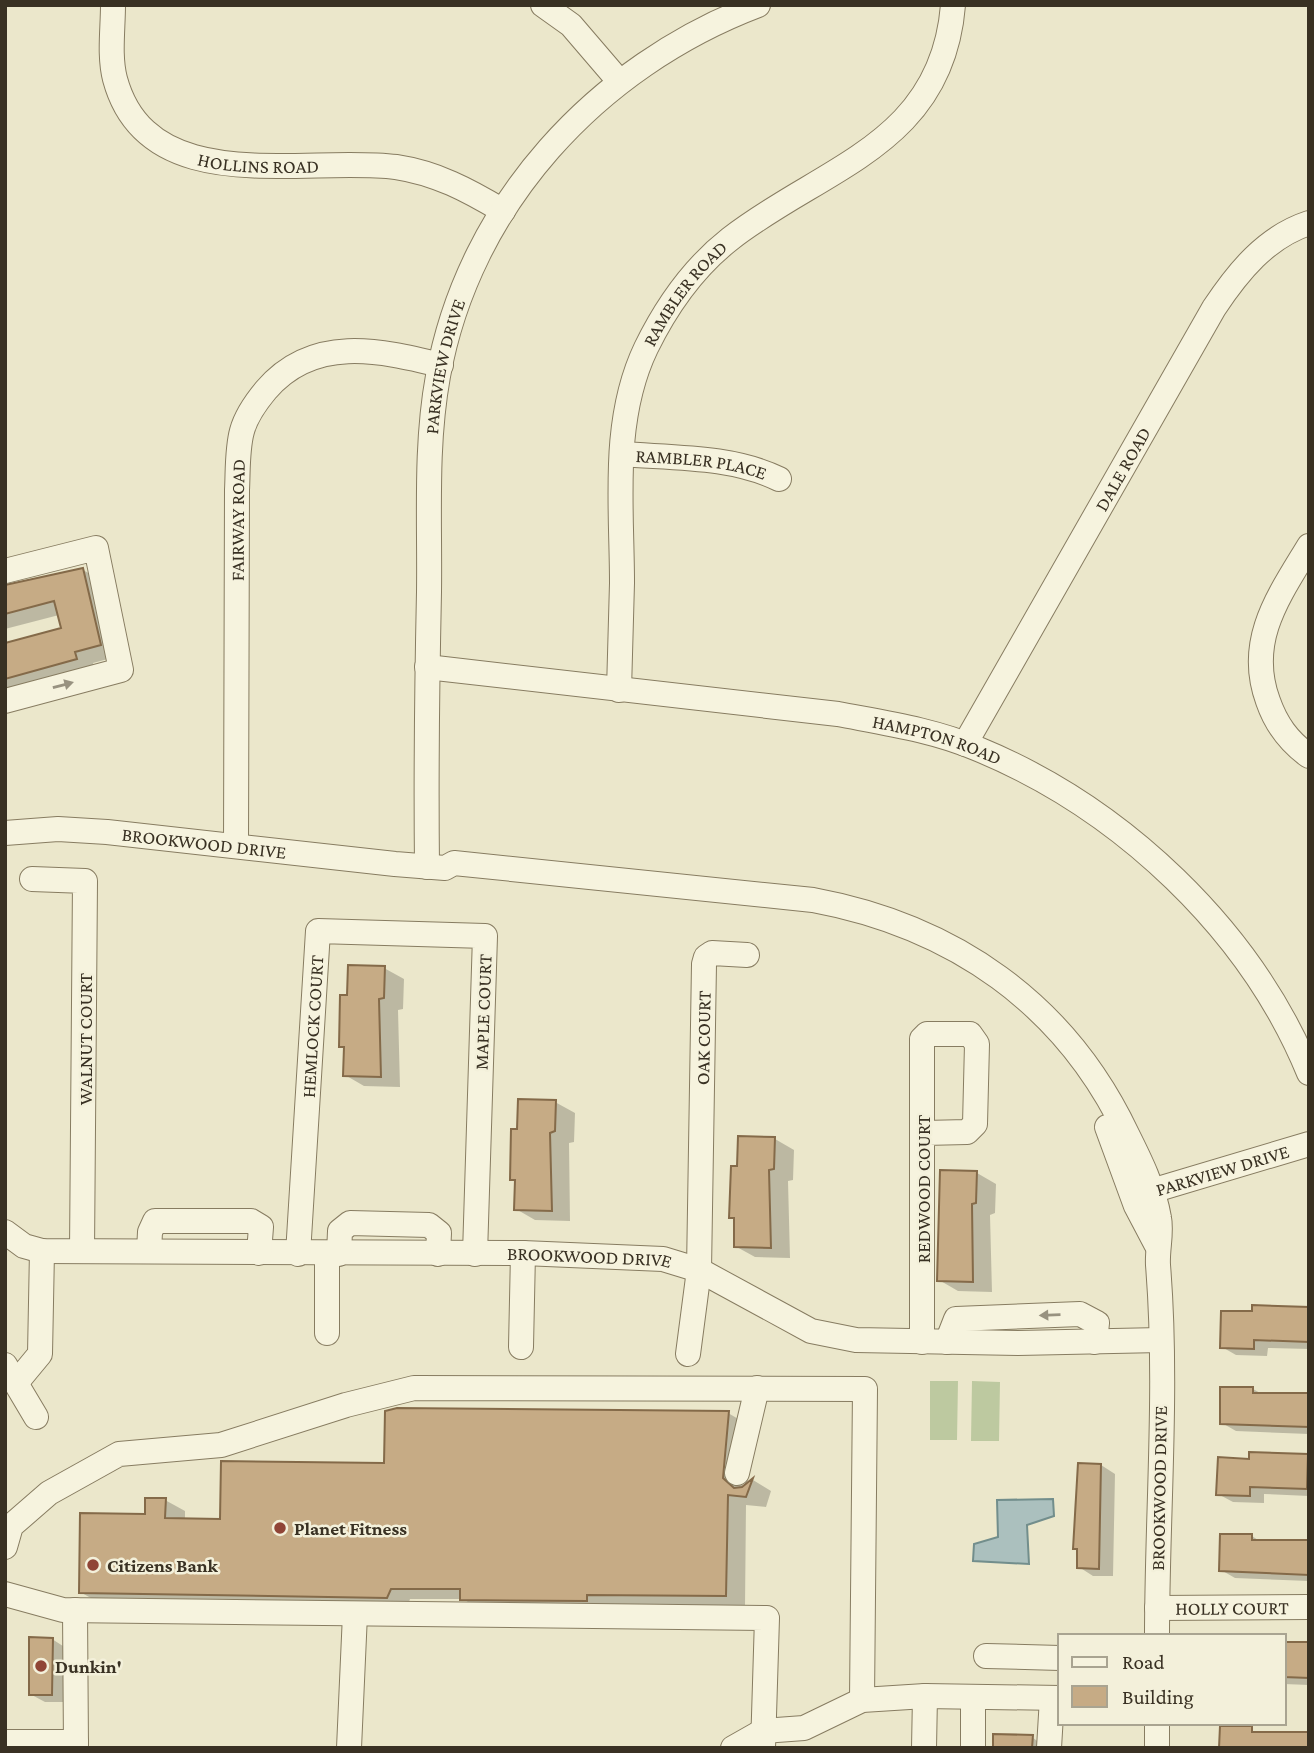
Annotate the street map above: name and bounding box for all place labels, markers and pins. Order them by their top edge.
place label: Planet Fitness [294,1518,407,1539]
marker: Planet Fitness [272,1520,288,1536]
place label: Citizens Bank [107,1555,219,1576]
marker: Citizens Bank [85,1557,101,1573]
place label: Dunkin' [55,1656,122,1677]
marker: Dunkin' [33,1658,49,1674]

